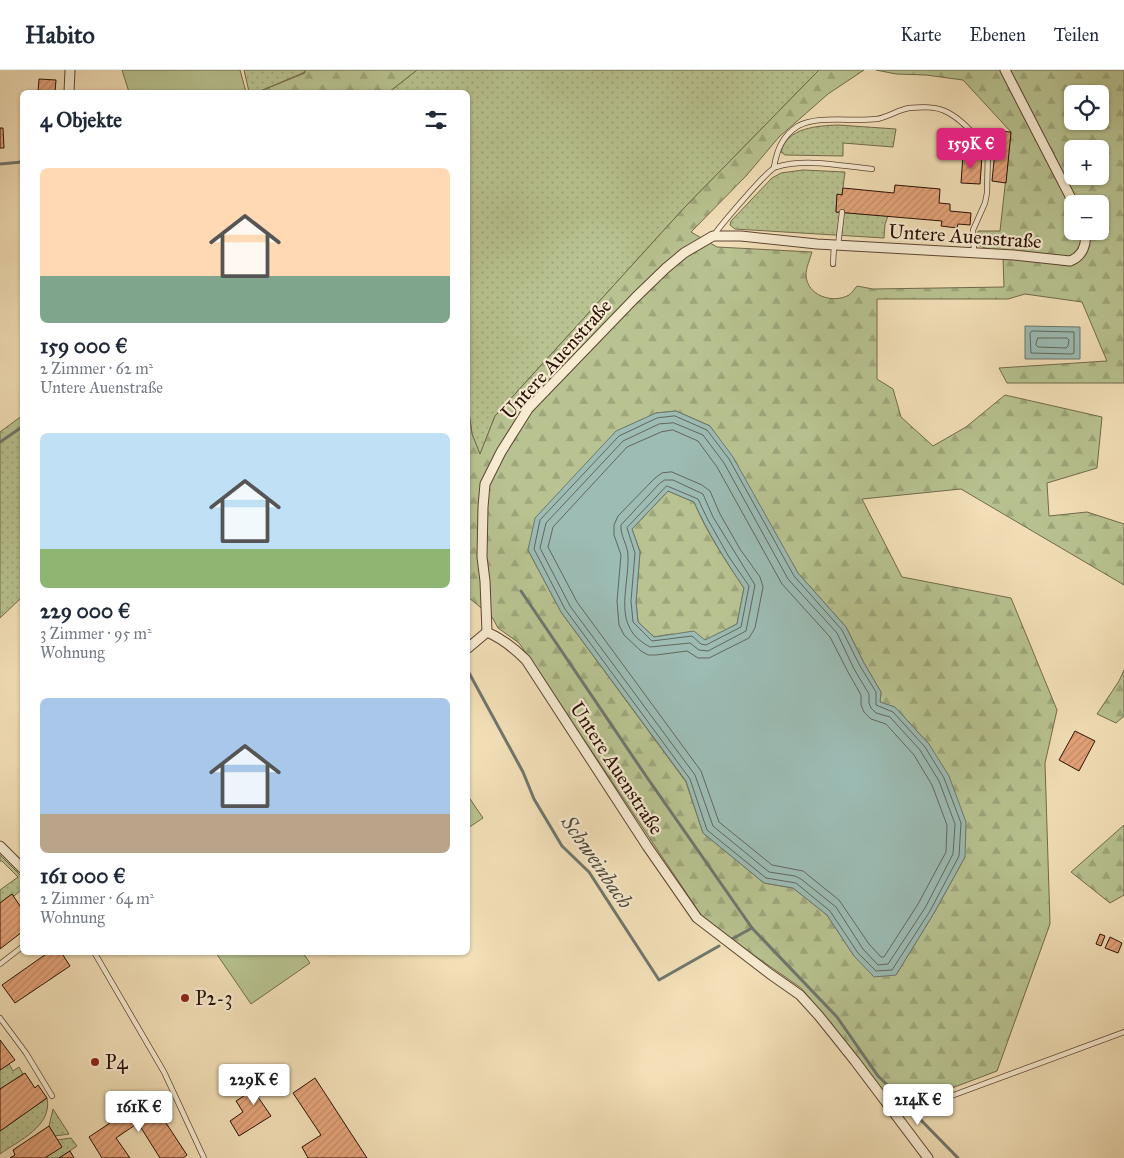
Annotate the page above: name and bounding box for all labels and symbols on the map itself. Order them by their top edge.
pin: 159K € [930,128,1012,170]
street label: Untere Auenstraße [888,219,1042,253]
street label: Untere Auenstraße [496,294,616,424]
street label: Untere Auenstraße [565,697,669,839]
water label: Schweinbach [555,810,639,914]
place label: P2-3 [195,986,233,1010]
marker: P2-3 [179,992,191,1004]
place label: P4 [105,1050,128,1074]
marker: P4 [89,1056,101,1068]
pin: 229K € [213,1064,295,1106]
pin: 214K € [877,1084,959,1126]
pin: 161K € [98,1090,180,1133]

